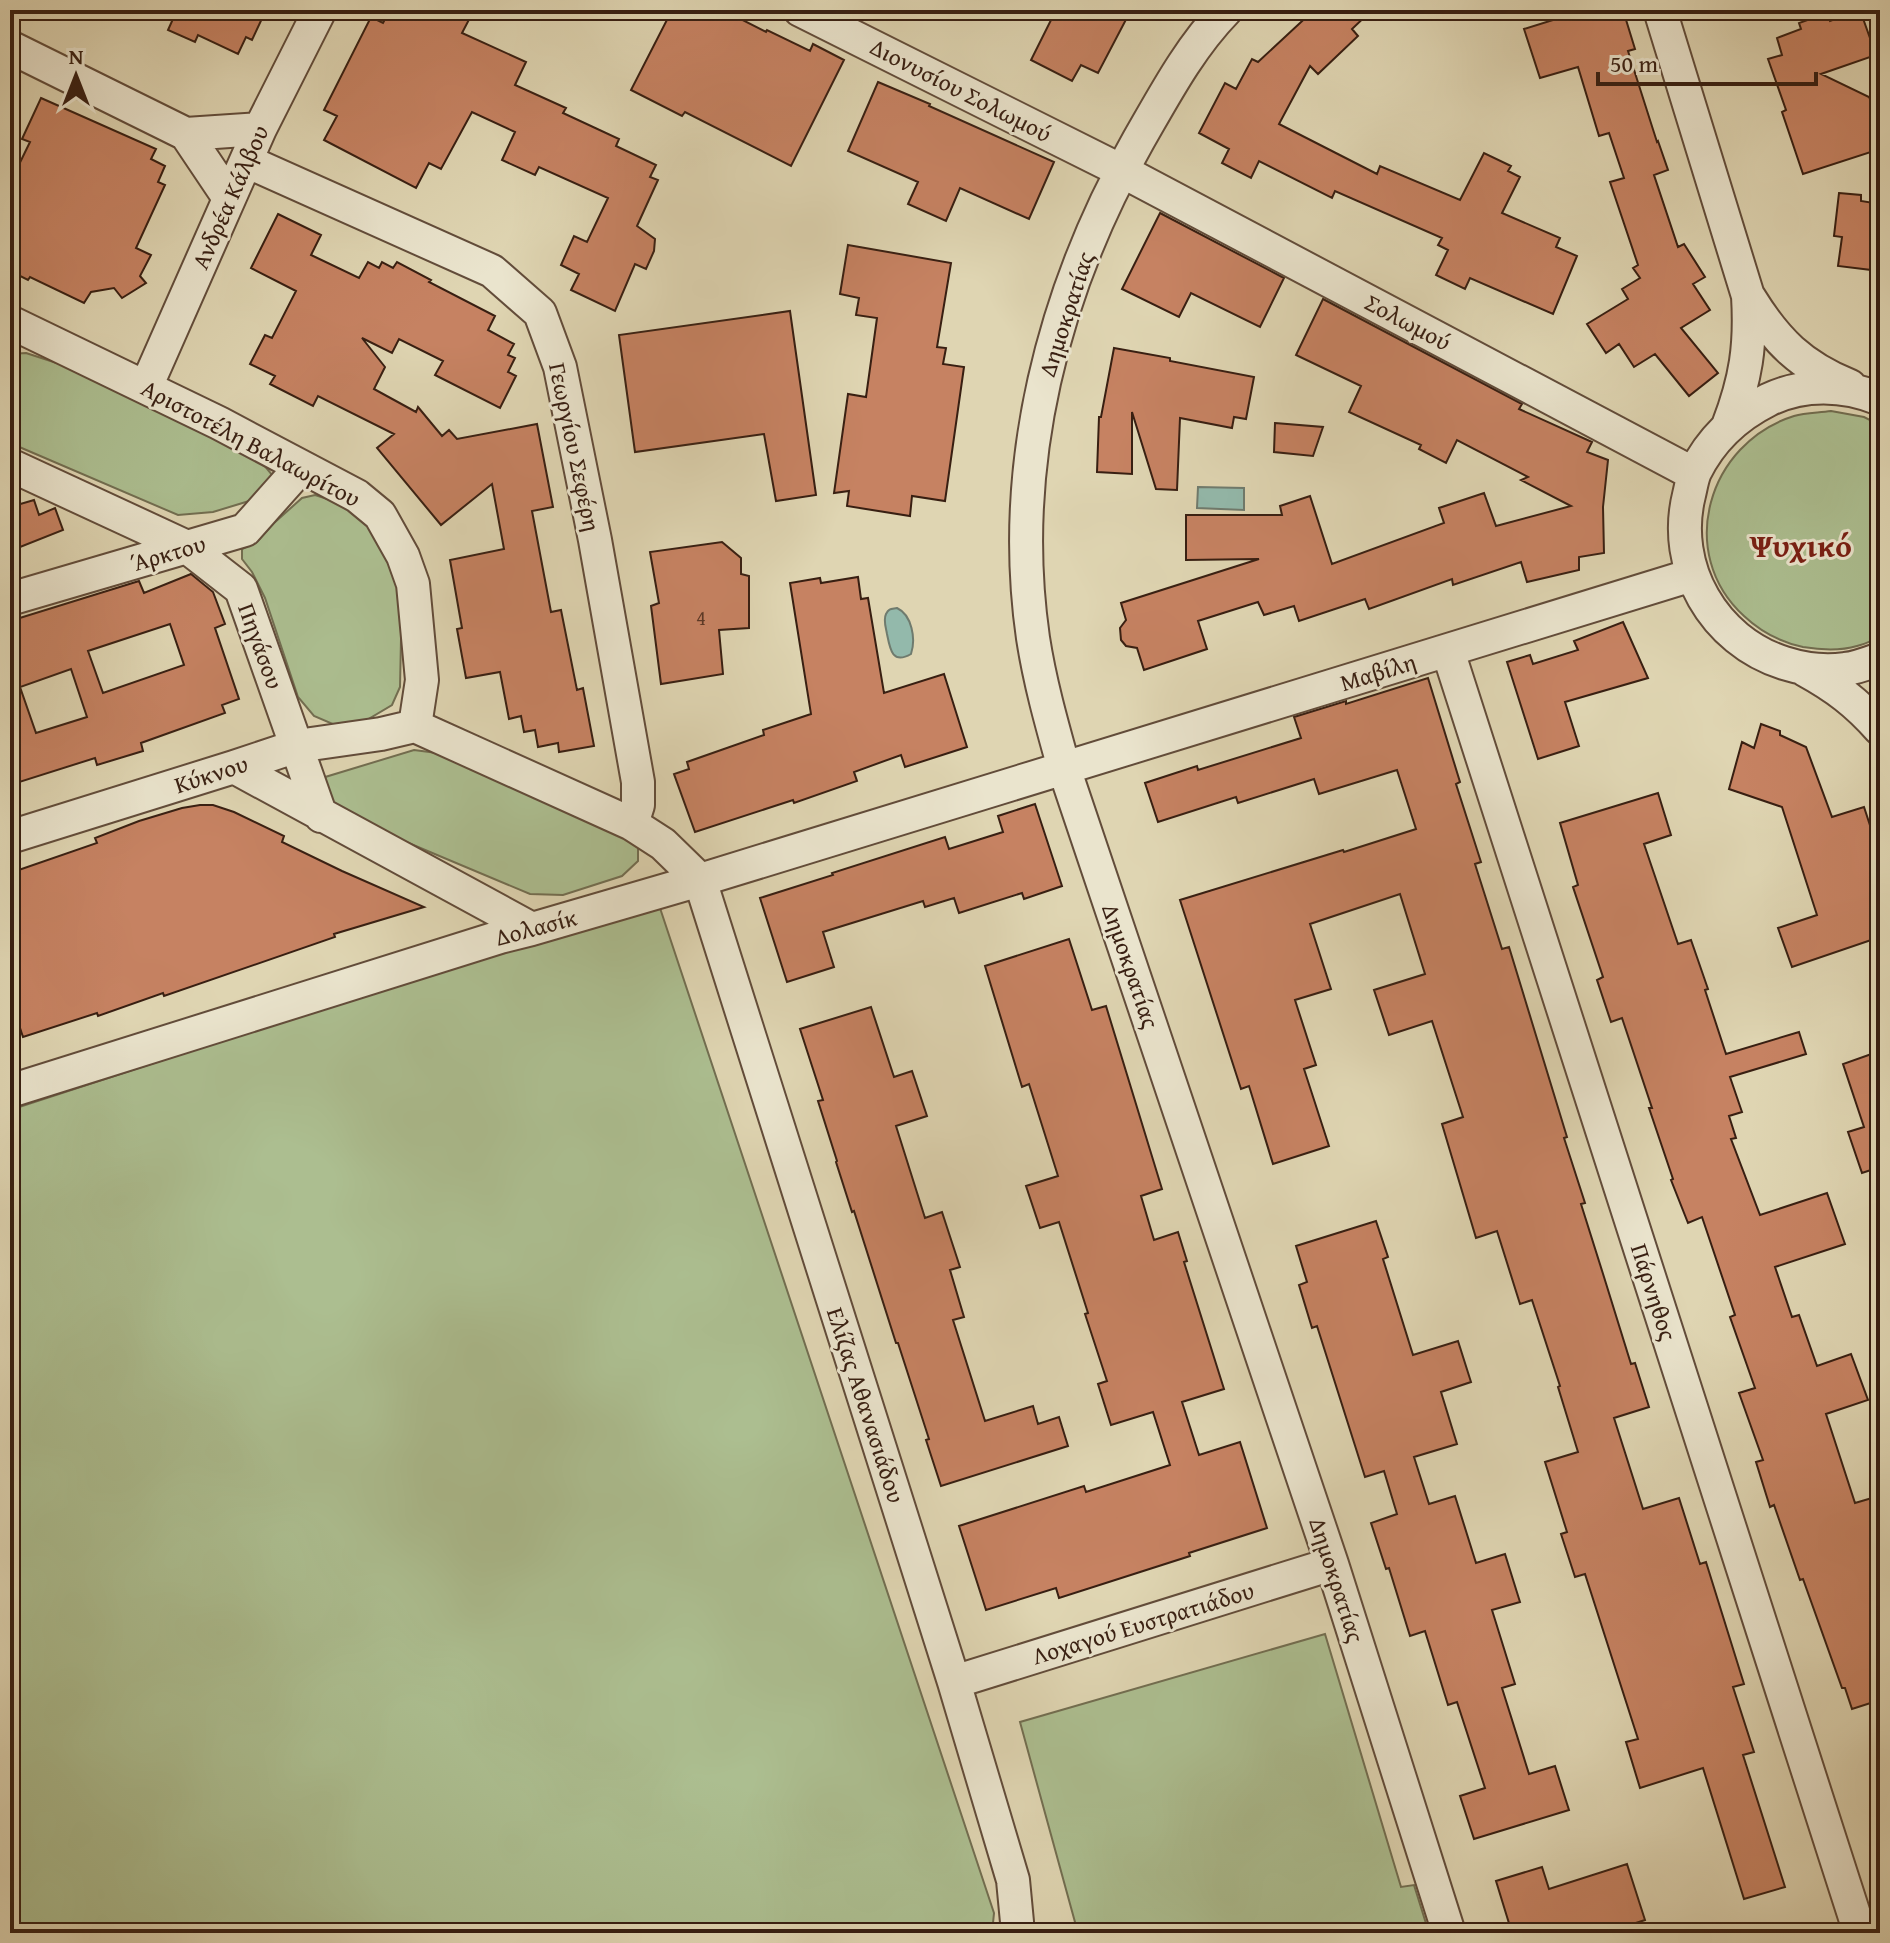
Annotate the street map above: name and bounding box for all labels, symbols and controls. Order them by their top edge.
street label: Διονυσίου Σολωμού [864,29,1058,151]
north arrow [36,36,116,116]
scale bar [1598,36,1816,86]
text: N [69,40,84,72]
text: 50 m [1610,46,1658,81]
street label: Ανδρέα Κάλβου [183,119,277,275]
street label: Δημοκρατίας [1029,247,1103,381]
street label: Σολωμού [1359,285,1457,359]
street label: Γεωργίου Σεφέρη [540,359,610,535]
street label: Αριστοτέλη Βαλαωρίτου [135,370,367,516]
district label: Ψυχικό [1749,522,1852,569]
street label: Άρκτου [126,526,210,580]
street label: Πηγάσου [229,598,293,694]
house number: 4 [696,603,706,632]
street label: Μαβίλη [1336,644,1420,700]
street label: Κύκνου [170,746,252,802]
street label: Δολασίκ [491,899,581,955]
street label: Δημοκρατίας [1093,899,1169,1033]
street label: Πάρνηθος [1622,1239,1686,1345]
street label: Ελίζας Αθανασιάδου [818,1303,914,1507]
street label: Δημοκρατίας [1300,1513,1374,1647]
street label: Λοχαγού Ευστρατιάδου [1028,1573,1258,1673]

